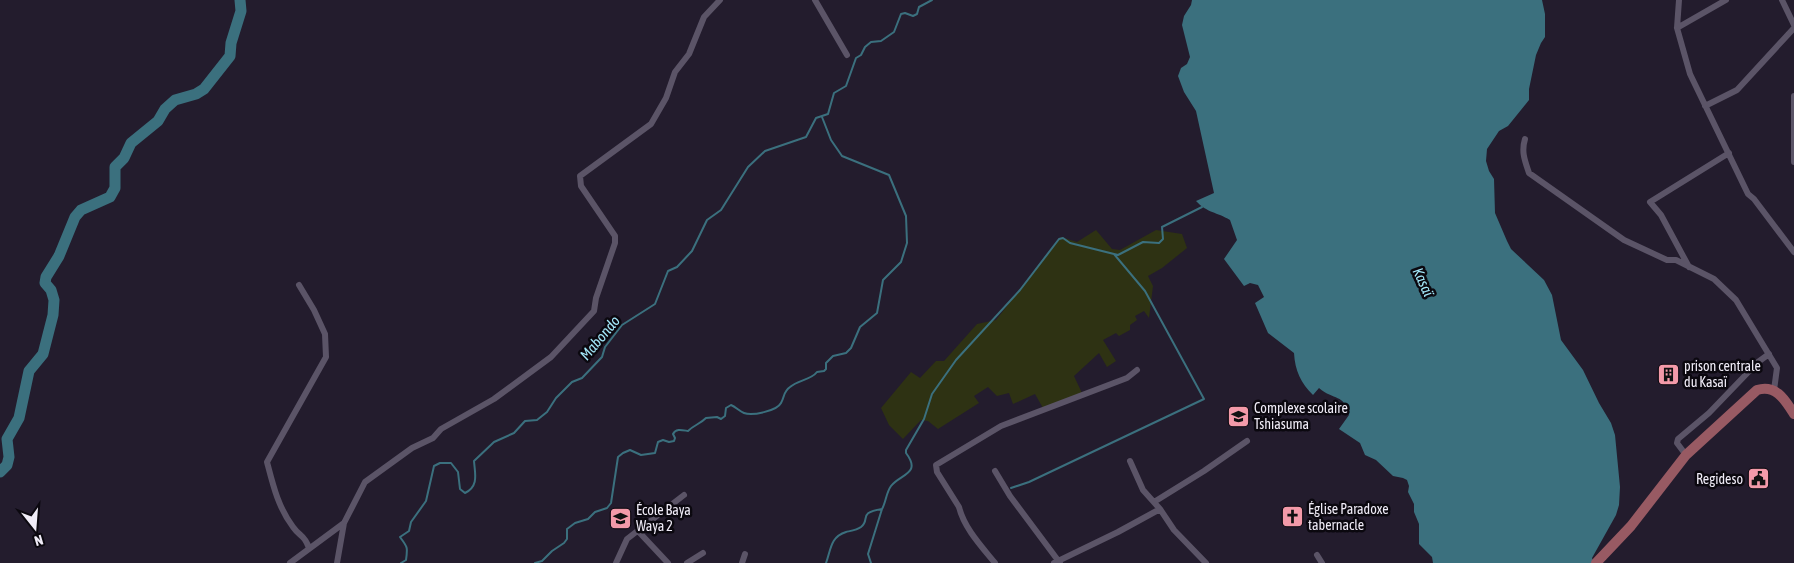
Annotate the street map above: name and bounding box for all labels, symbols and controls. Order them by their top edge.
water label: Kasaï [1409,265,1438,300]
water label: Mabondo [576,312,623,363]
place label: prison centrale du Kasaï [1684,358,1761,390]
building icon: prison centrale du Kasaï [1656,362,1680,386]
place label: Complexe scolaire Tshiasuma [1254,400,1348,432]
school or university icon: Complexe scolaire Tshiasuma [1226,404,1250,428]
public building icon: Regideso [1747,467,1771,491]
place label: Regideso [1696,471,1743,487]
place label: Église Paradoxe tabernacle [1308,501,1389,533]
place label: École Baya Waya 2 [636,502,691,534]
north arrow [10,503,60,553]
church icon: Église Paradoxe tabernacle [1280,505,1304,529]
school or university icon: École Baya Waya 2 [608,506,632,530]
text: N [33,532,45,549]

